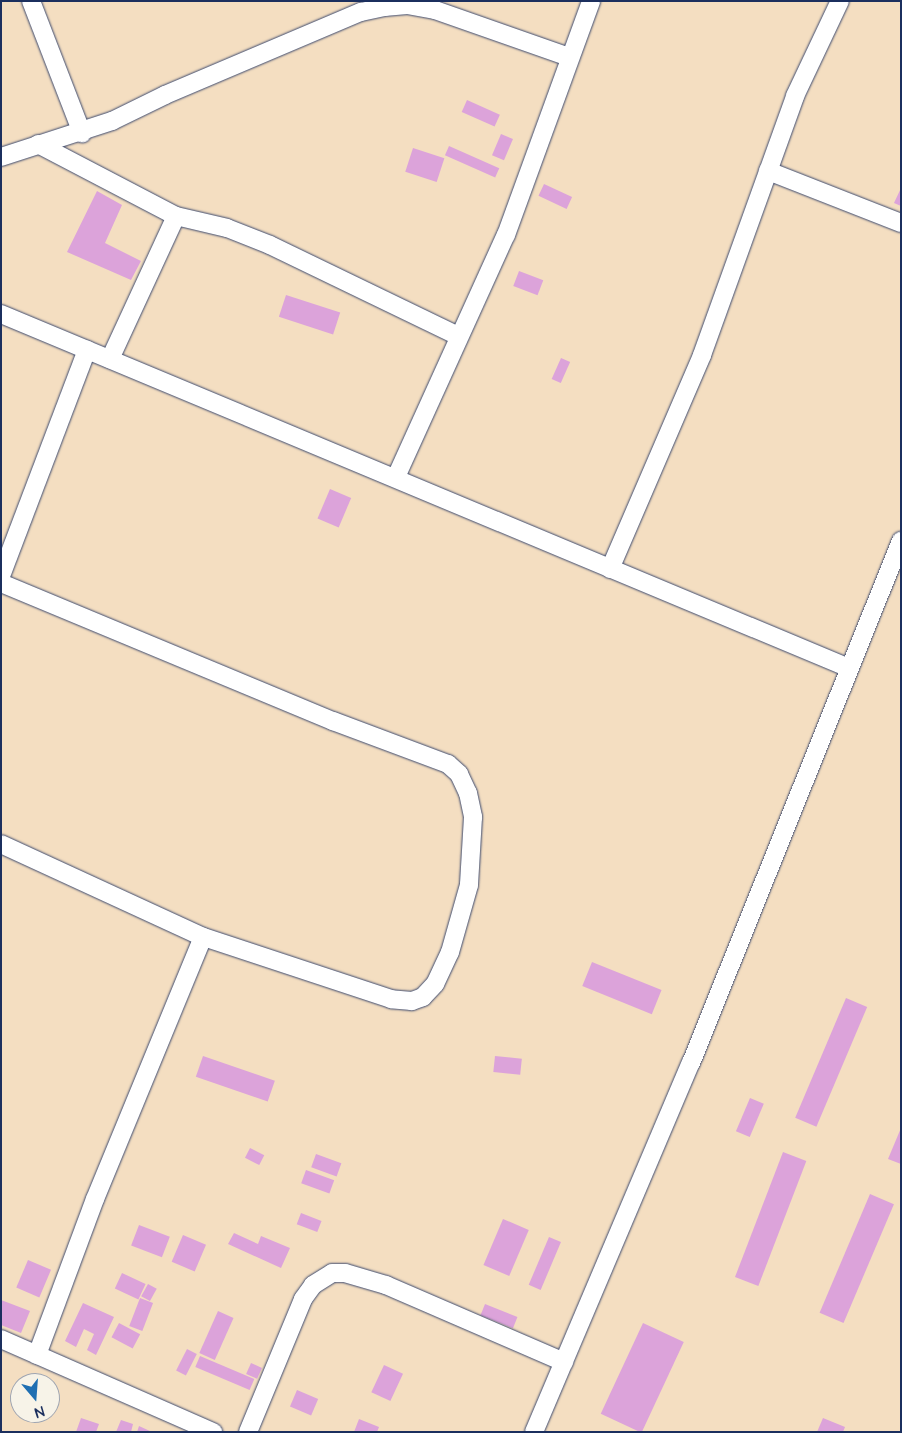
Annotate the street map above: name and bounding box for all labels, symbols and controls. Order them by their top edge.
north arrow [10,1373,60,1423]
text: N [32,1400,47,1422]

